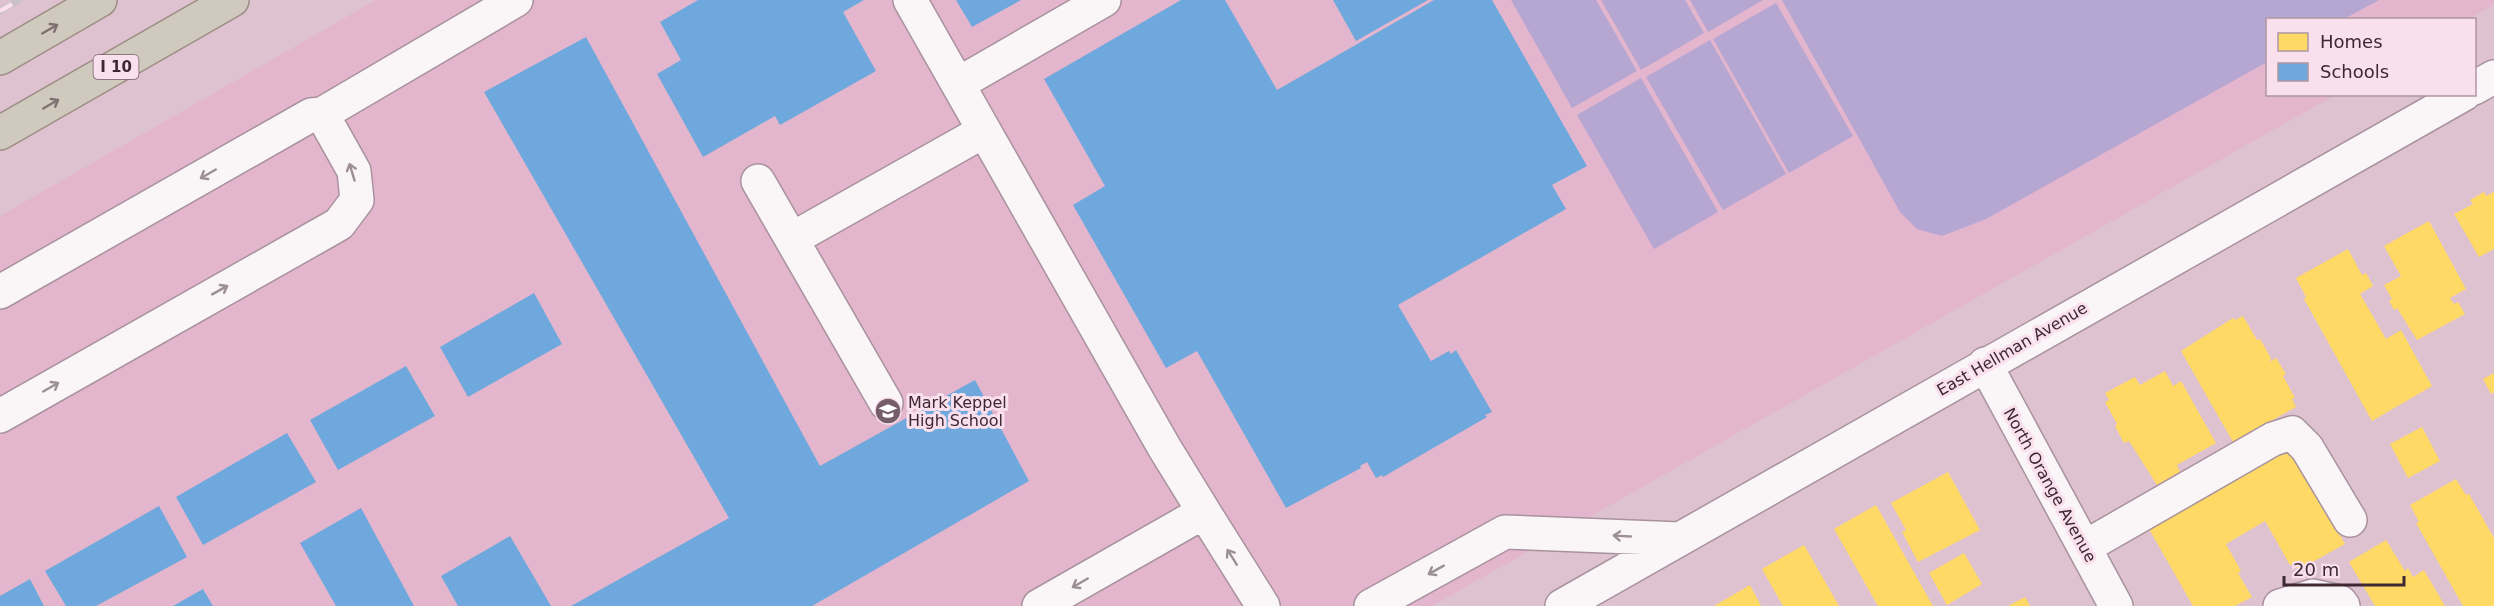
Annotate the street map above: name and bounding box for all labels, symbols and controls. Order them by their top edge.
legend [2266,18,2476,96]
one-way arrow [41,23,58,35]
text: Homes [2320,31,2383,52]
road number: I 10 [94,55,138,79]
text: Schools [2320,61,2389,82]
one-way arrow [42,98,59,110]
one-way arrow [346,163,357,182]
one-way arrow [200,168,217,180]
one-way arrow [211,284,228,296]
street label: East Hellman Avenue [1933,298,2091,400]
one-way arrow [42,381,59,393]
place label: Mark Keppel High School [908,393,1007,430]
school or university icon: Mark Keppel High School [873,396,903,426]
street label: North Orange Avenue [2000,405,2100,565]
one-way arrow [1612,530,1632,541]
one-way arrow [1226,549,1238,565]
scale bar [2284,549,2404,587]
text: 20 m [2293,559,2339,580]
one-way arrow [1428,565,1446,576]
one-way arrow [1072,577,1089,589]

